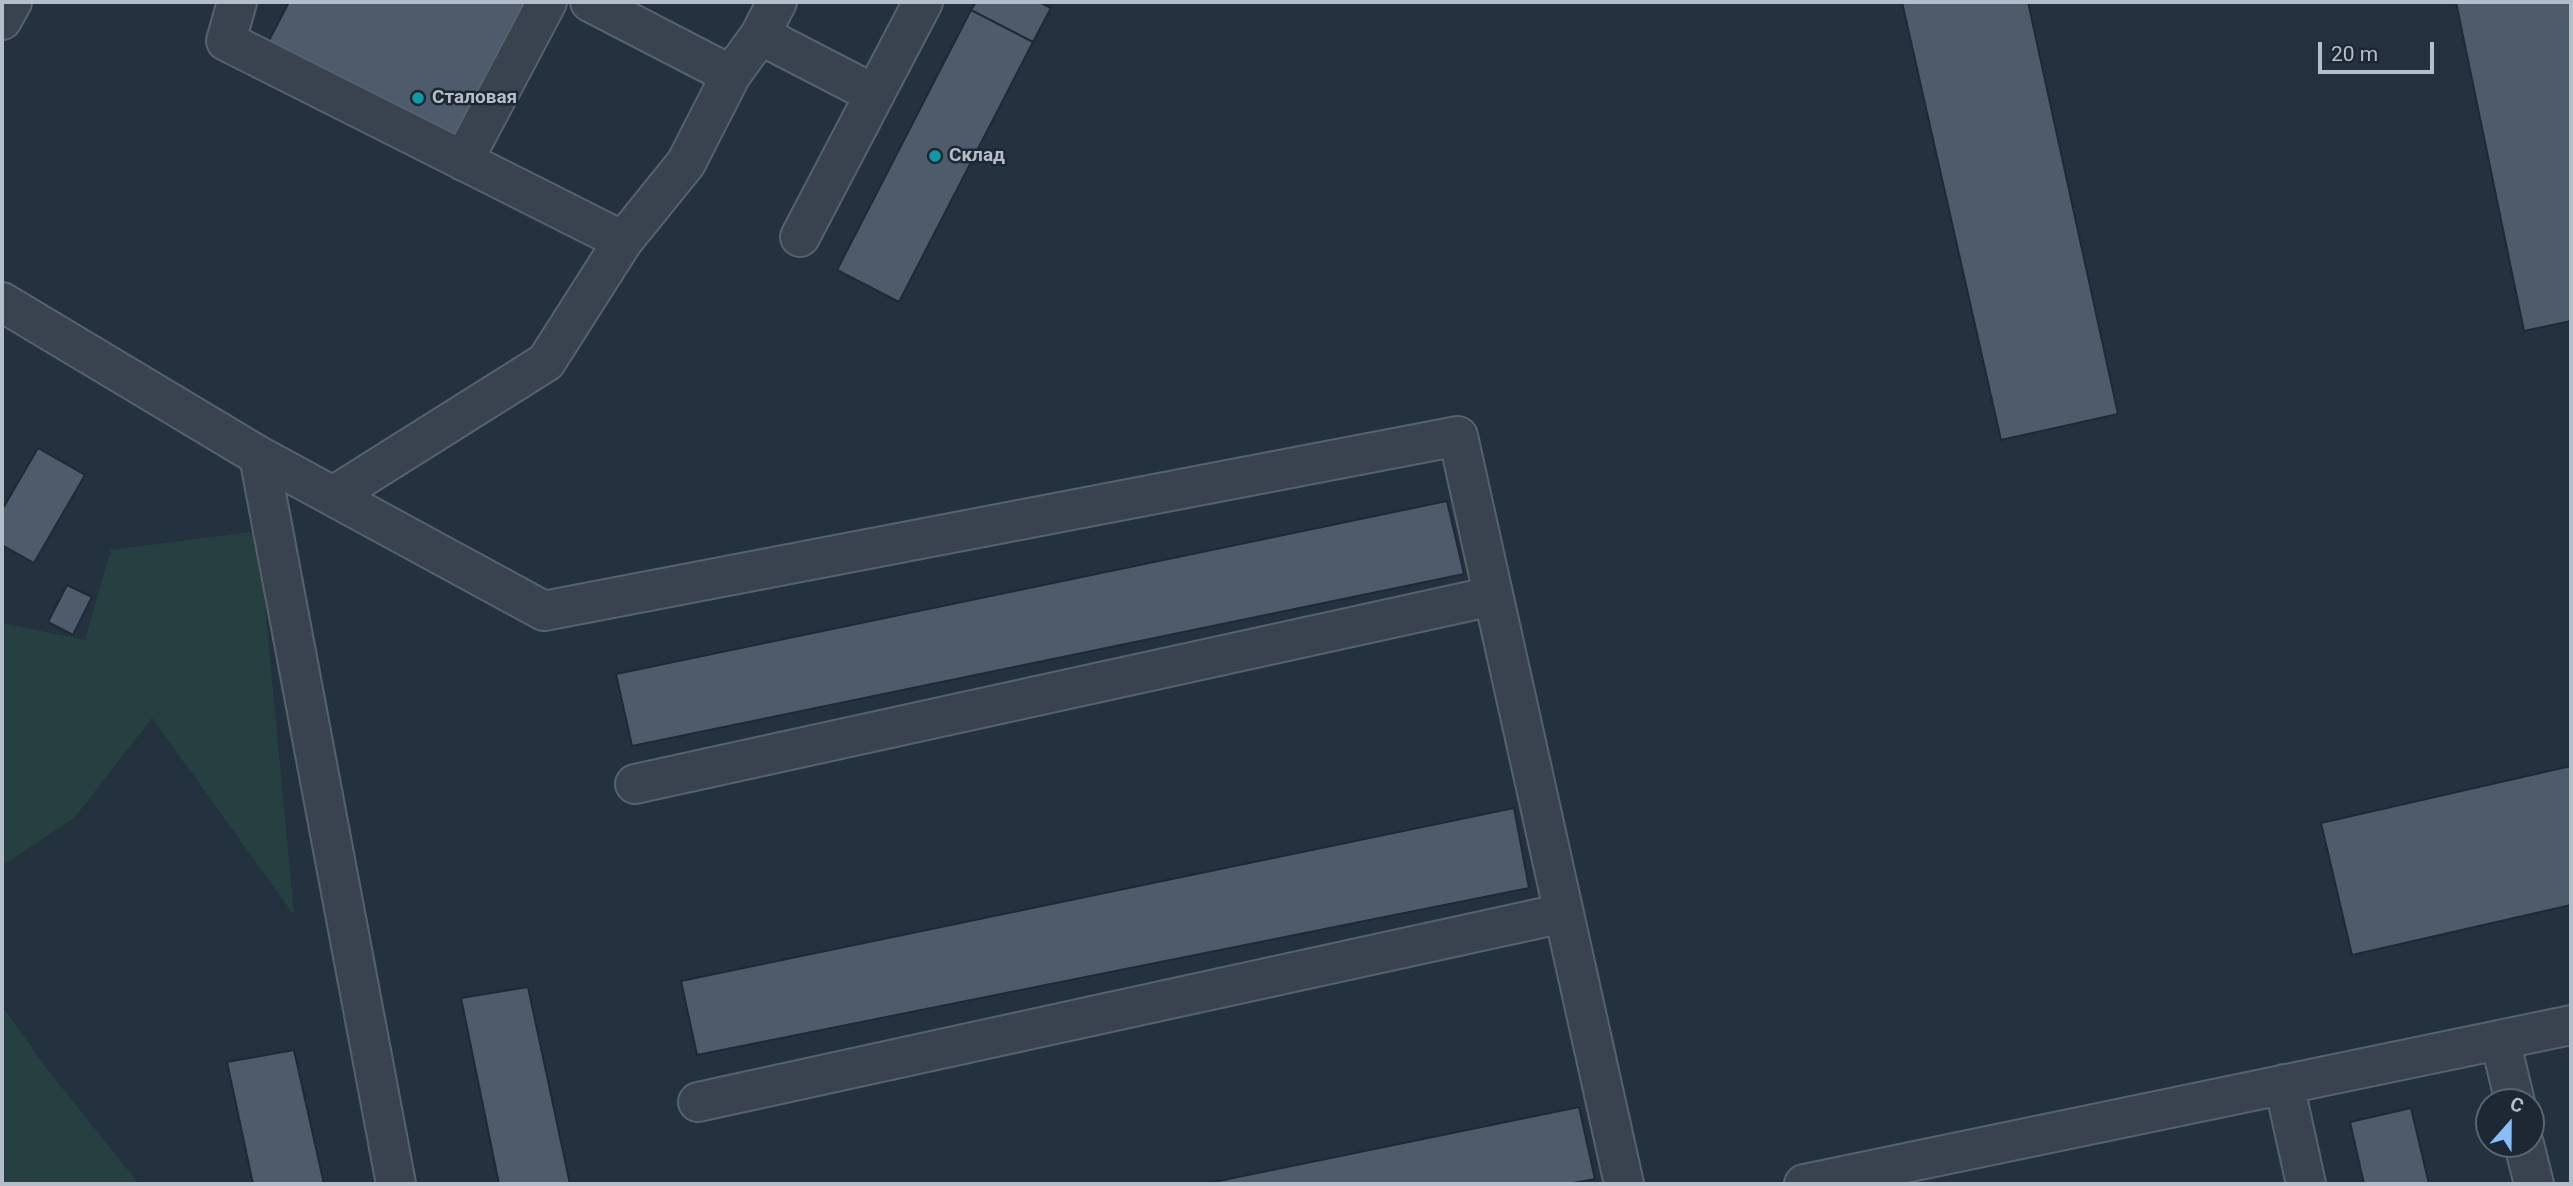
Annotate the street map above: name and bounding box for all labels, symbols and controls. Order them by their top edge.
scale bar [2321,28,2436,72]
text: 20 m [2331,42,2378,66]
place label: Сталовая [432,87,517,109]
marker: Сталовая [410,90,426,106]
place label: Склад [949,145,1005,167]
marker: Склад [927,148,943,164]
north arrow [2475,1088,2545,1158]
text: С [2507,1092,2527,1118]

